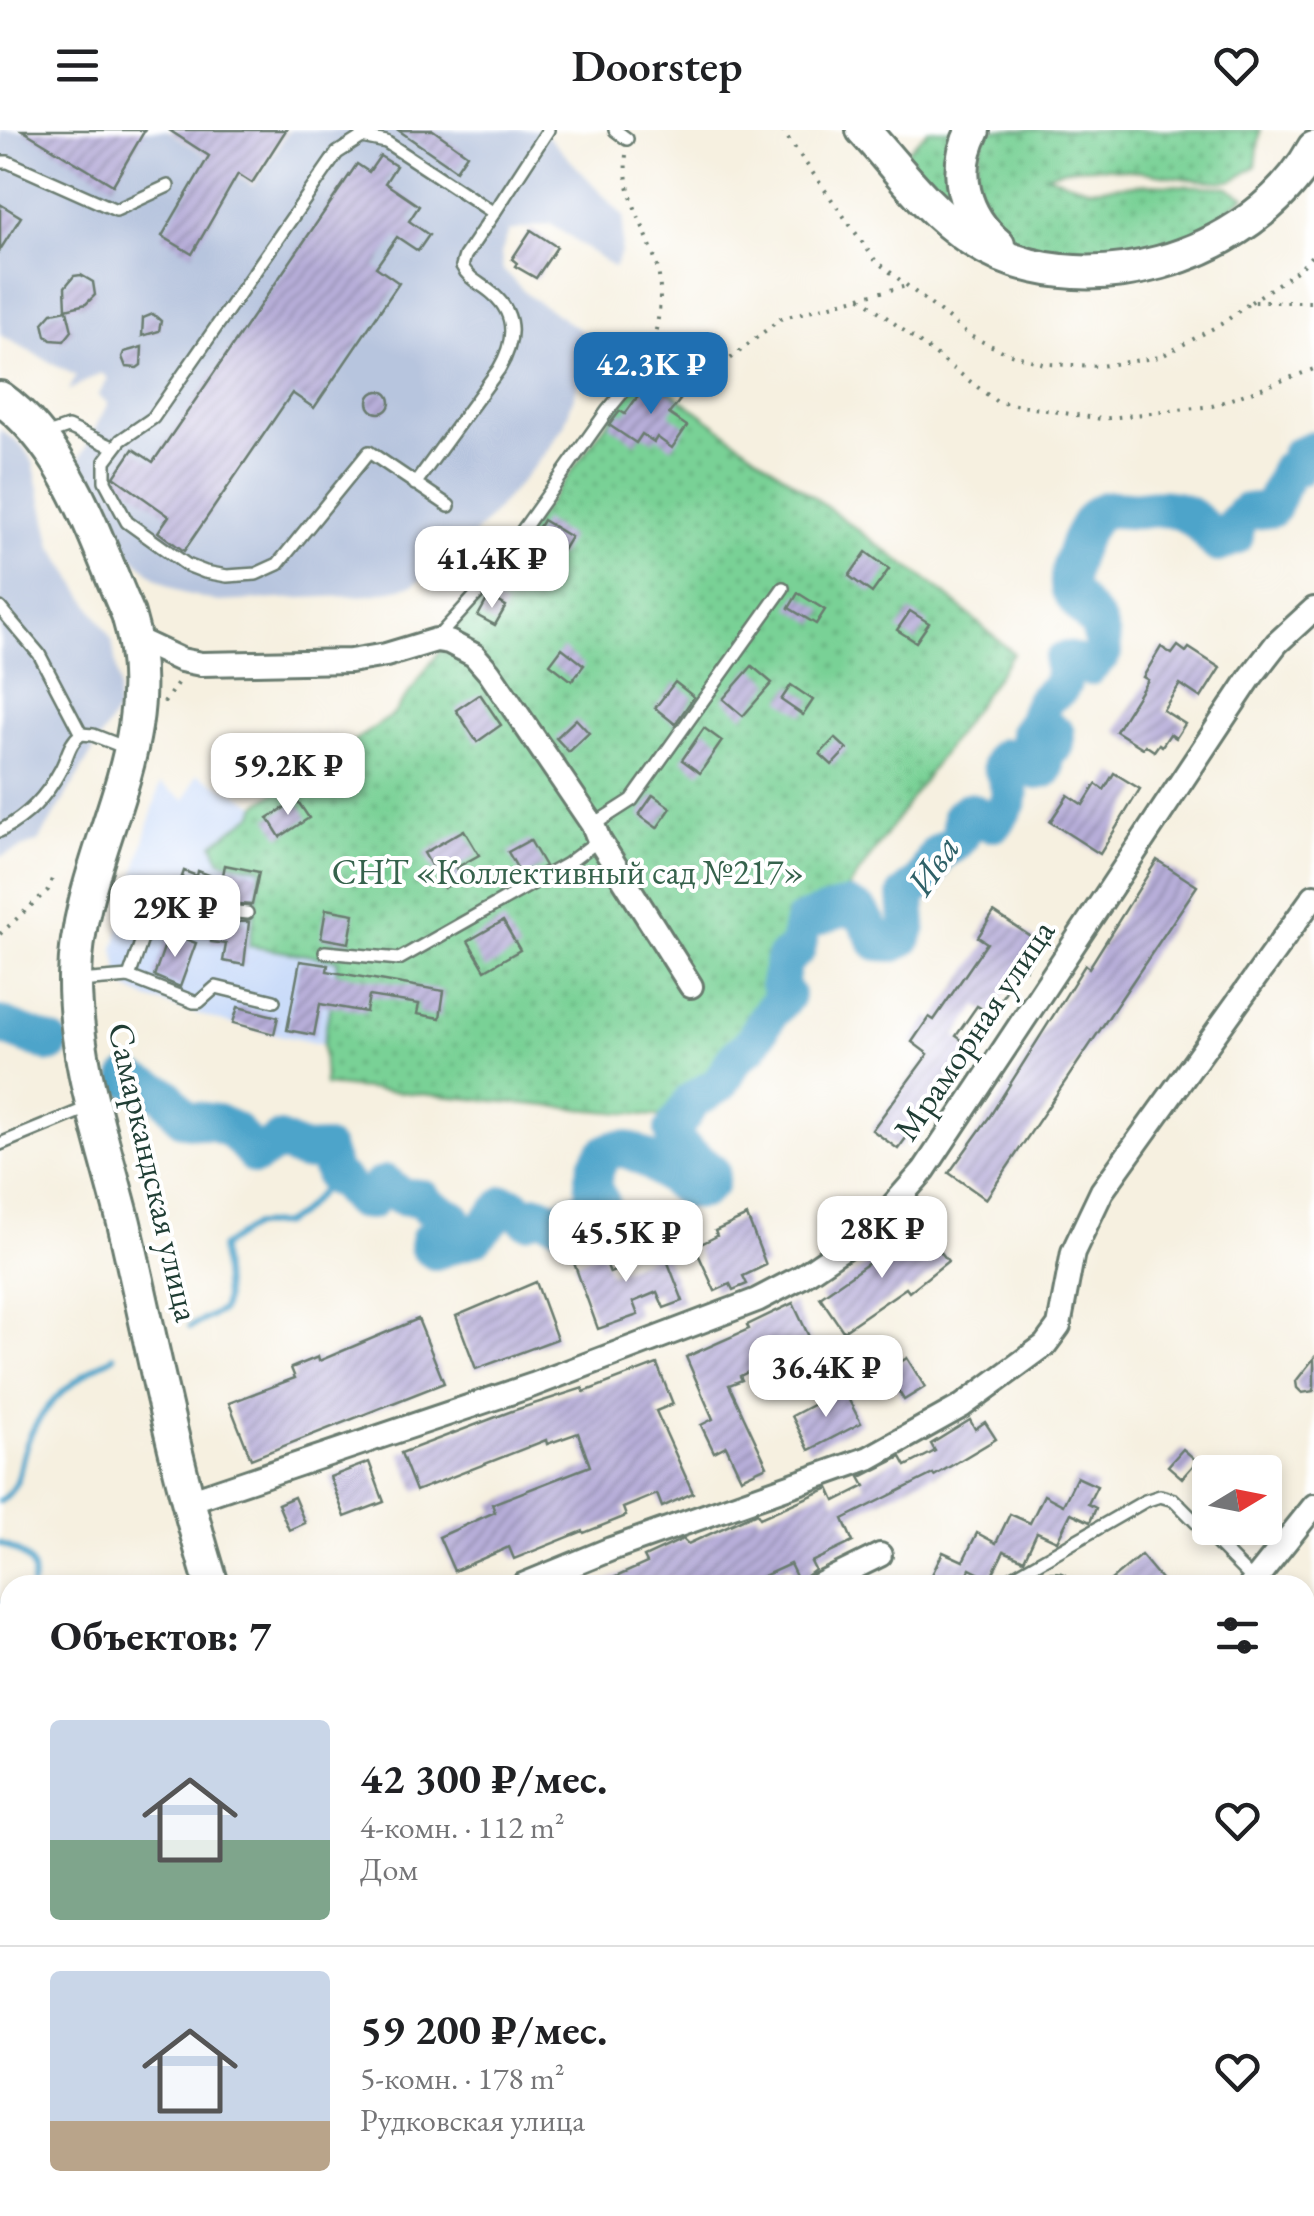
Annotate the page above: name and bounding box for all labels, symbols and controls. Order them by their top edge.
text: Doorstep [571,36,743,94]
icon: menu [50,38,105,93]
icon: heart [1209,38,1264,93]
pin: 42.3K ₽ [559,332,743,417]
text: 42.3K ₽ [596,343,706,385]
pin: 41.4K ₽ [400,526,584,611]
text: 41.4K ₽ [437,537,547,579]
pin: 59.2K ₽ [196,733,380,818]
text: 59.2K ₽ [233,744,343,786]
water label: Ива [894,825,970,905]
park label: СНТ «Коллективный сад №217» [332,849,804,894]
pin: 29K ₽ [105,875,245,960]
text: 29K ₽ [132,886,218,928]
street label: Мраморная улица [883,911,1065,1149]
street label: Самаркандская улица [97,1018,211,1326]
pin: 28K ₽ [812,1196,952,1281]
pin: 45.5K ₽ [534,1200,718,1285]
text: 28K ₽ [839,1207,925,1249]
text: 45.5K ₽ [571,1211,681,1253]
pin: 36.4K ₽ [734,1335,918,1420]
text: 36.4K ₽ [771,1346,881,1388]
north arrow [1192,1455,1282,1545]
map controls [1192,1455,1282,1545]
text: Объектов: 7 [50,1608,271,1663]
icon: filters [1210,1608,1265,1663]
text: 42 300 ₽/мес. [360,1751,607,1806]
icon: home [130,1760,250,1880]
icon: heart [1210,1793,1265,1848]
text: 4-комн. · 112 m² [360,1806,565,1848]
text: Дом [360,1848,418,1890]
text: 59 200 ₽/мес. [360,2002,607,2057]
icon: home [130,2011,250,2131]
icon: heart [1210,2044,1265,2099]
text: 5-комн. · 178 m² [360,2057,565,2099]
text: Рудковская улица [360,2099,585,2141]

